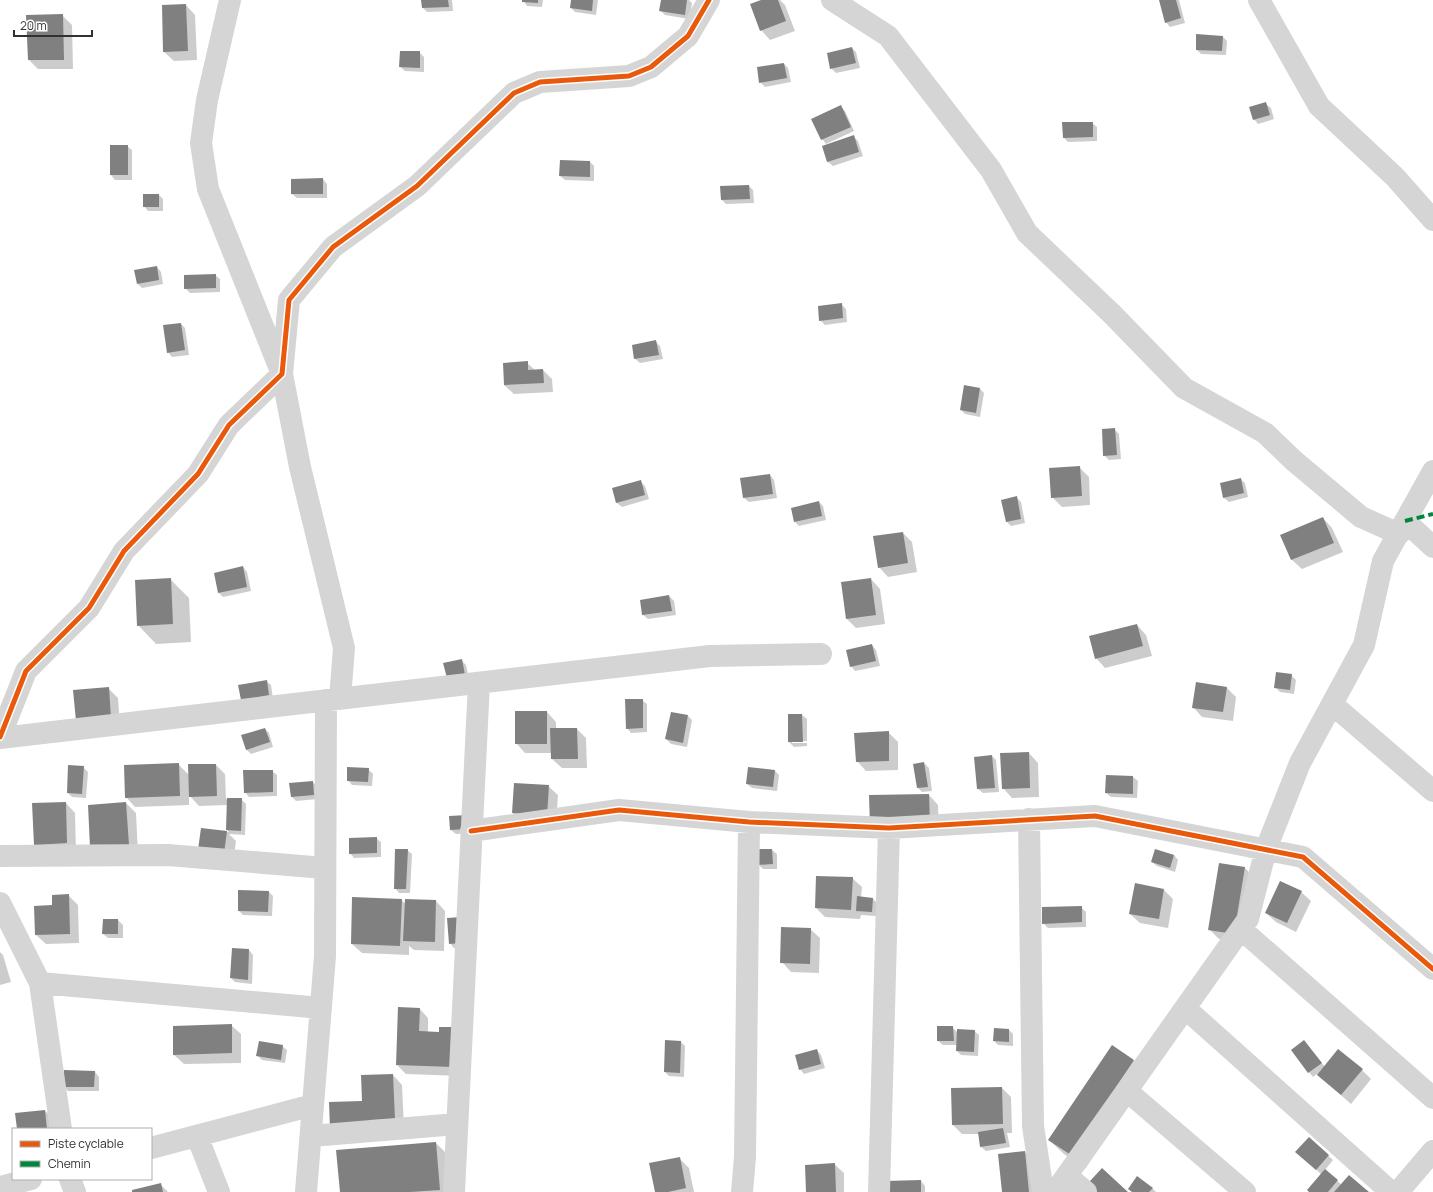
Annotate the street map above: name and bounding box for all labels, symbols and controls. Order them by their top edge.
scale bar [14,12,92,38]
text: 20 m [20,17,47,34]
legend [12,1128,152,1180]
text: Piste cyclable [48,1135,124,1152]
text: Chemin [48,1155,91,1172]

